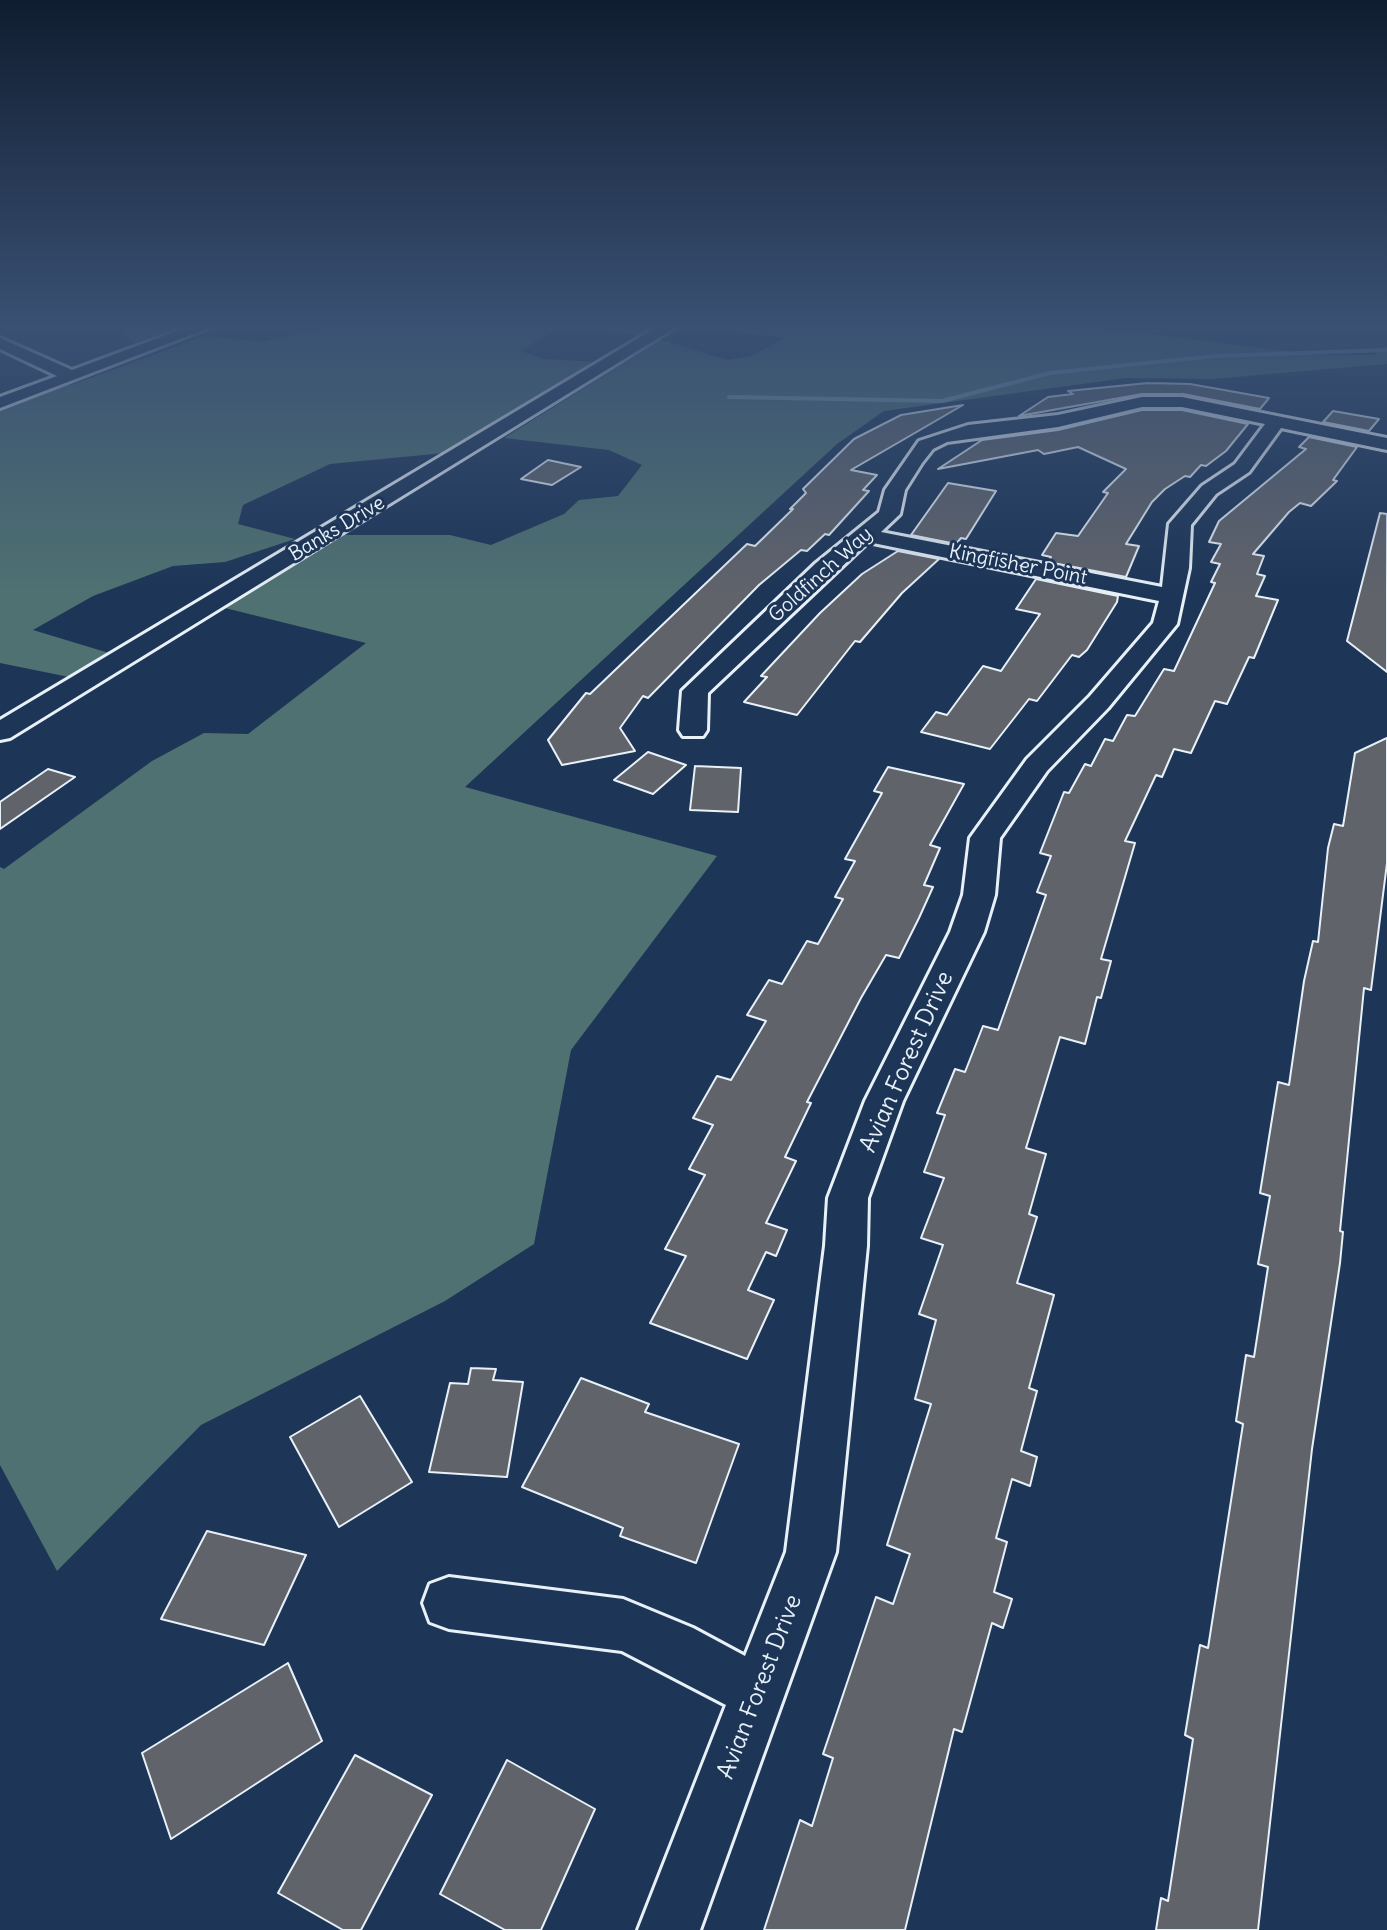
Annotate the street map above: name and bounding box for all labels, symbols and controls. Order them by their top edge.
street label: Banks Drive [285,491,389,567]
street label: Goldfinch Way [764,522,878,628]
street label: Kingfisher Point [947,540,1089,590]
street label: Avian Forest Drive [854,967,960,1157]
street label: Avian Forest Drive [712,1591,808,1783]

